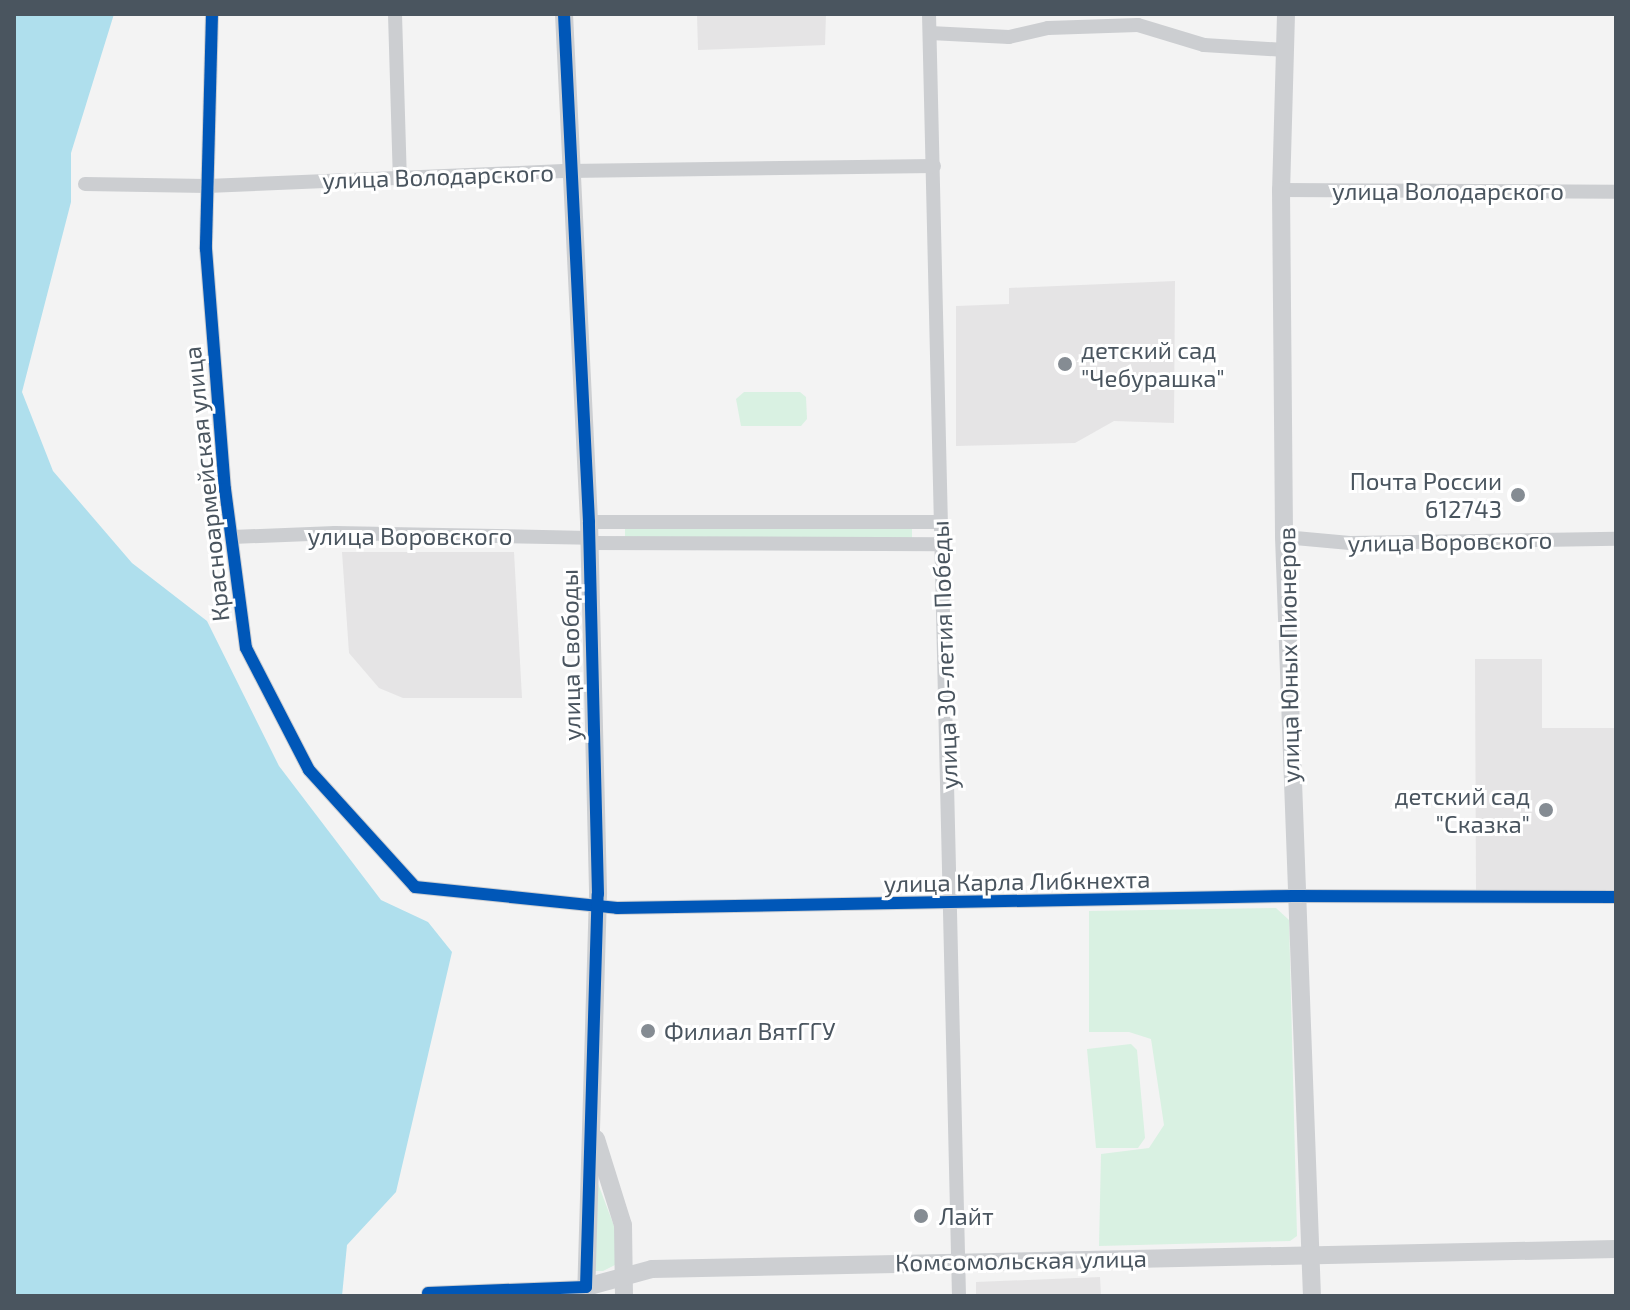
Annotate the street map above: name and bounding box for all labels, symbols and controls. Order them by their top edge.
street label: улица Володарского [322,158,554,194]
street label: улица Володарского [1332,177,1564,205]
place label: детский сад "Чебурашка" [1081,336,1225,392]
street label: Красноармейская улица [177,345,235,623]
marker: детский сад "Чебурашка" [1056,355,1074,373]
place label: Почта России 612743 [1350,467,1502,523]
marker: Почта России 612743 [1509,486,1527,504]
street label: улица 30-летия Победы [925,520,963,790]
street label: улица Воровского [308,522,512,550]
street label: улица Воровского [1347,525,1553,557]
street label: улица Юных Пионеров [1271,527,1305,783]
street label: улица Свободы [554,569,586,741]
place label: детский сад "Сказка" [1395,782,1530,838]
marker: детский сад "Сказка" [1537,801,1555,819]
street label: улица Карла Либкнехта [883,864,1151,898]
place label: Филиал ВятГГУ [664,1017,836,1045]
marker: Филиал ВятГГУ [639,1022,657,1040]
place label: Лайт [939,1202,994,1230]
marker: Лайт [910,1205,932,1227]
street label: Комсомольская улица [895,1243,1147,1277]

